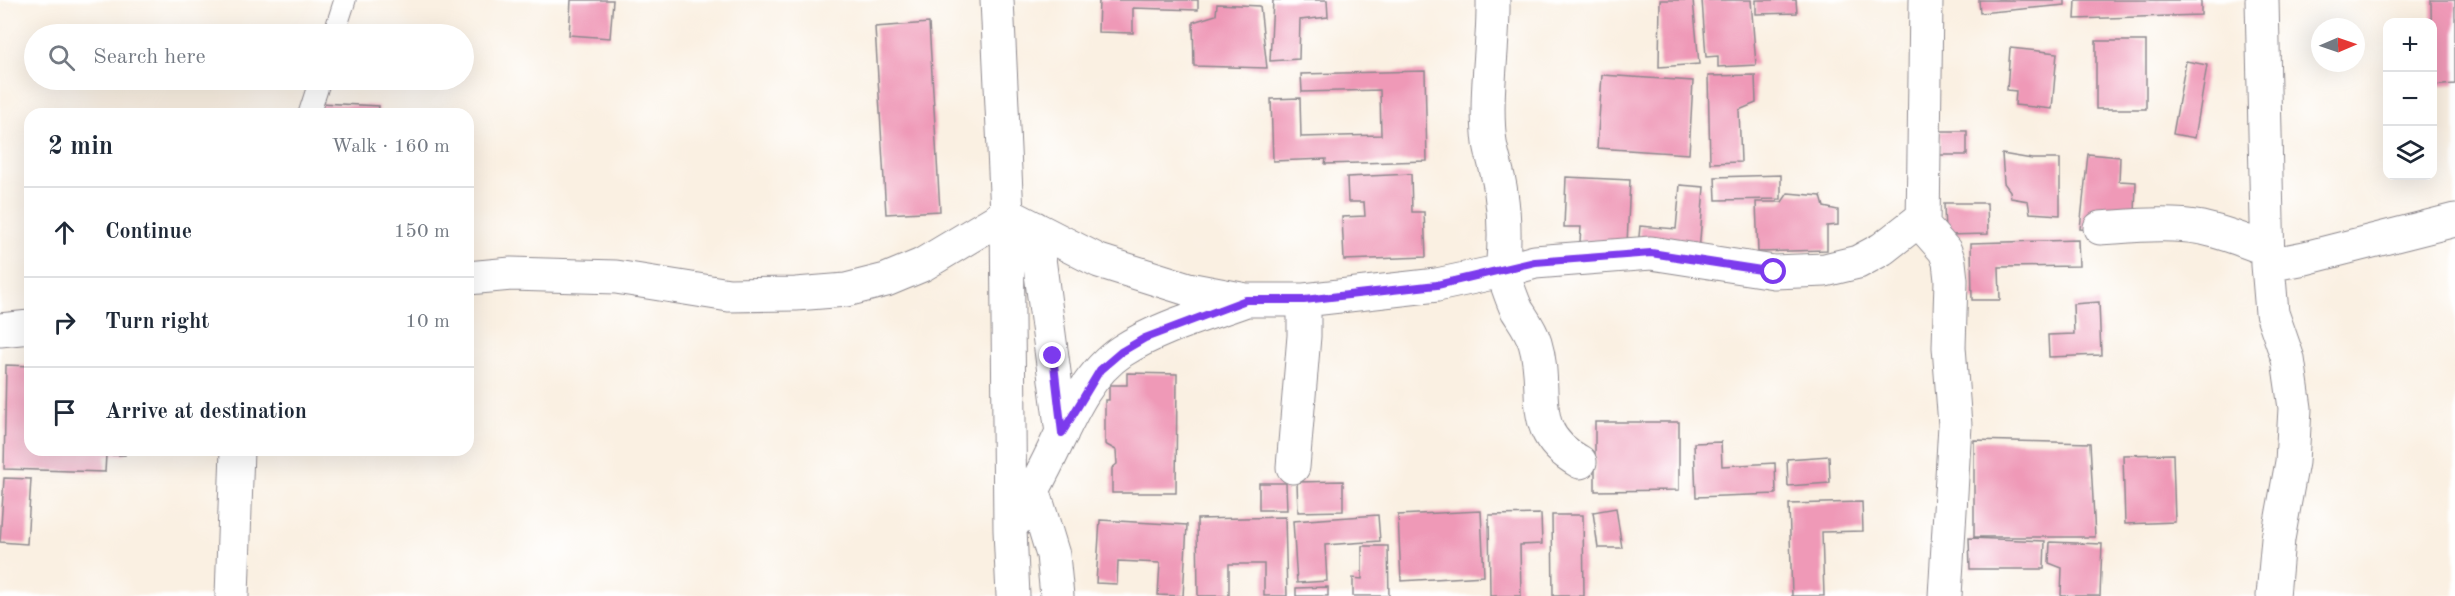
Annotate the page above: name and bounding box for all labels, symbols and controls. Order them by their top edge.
north arrow [2311,18,2365,72]
map controls [2383,18,2437,180]
button: + [2383,18,2437,72]
search box [24,24,474,90]
icon: search [45,41,78,74]
text: Search here [93,46,206,68]
button: − [2383,72,2437,126]
button: layers [2383,126,2437,180]
text: 2 min [48,134,113,160]
text: Walk · 160 m [331,137,450,157]
icon: ahead [48,216,81,249]
text: Continue [105,221,192,243]
text: 150 m [394,222,450,242]
route start [1760,258,1786,284]
icon: right [48,306,81,339]
text: Turn right [105,311,209,333]
text: 10 m [405,312,450,332]
route end [1039,342,1065,368]
icon: arrive [48,396,81,429]
text: Arrive at destination [105,401,307,423]

